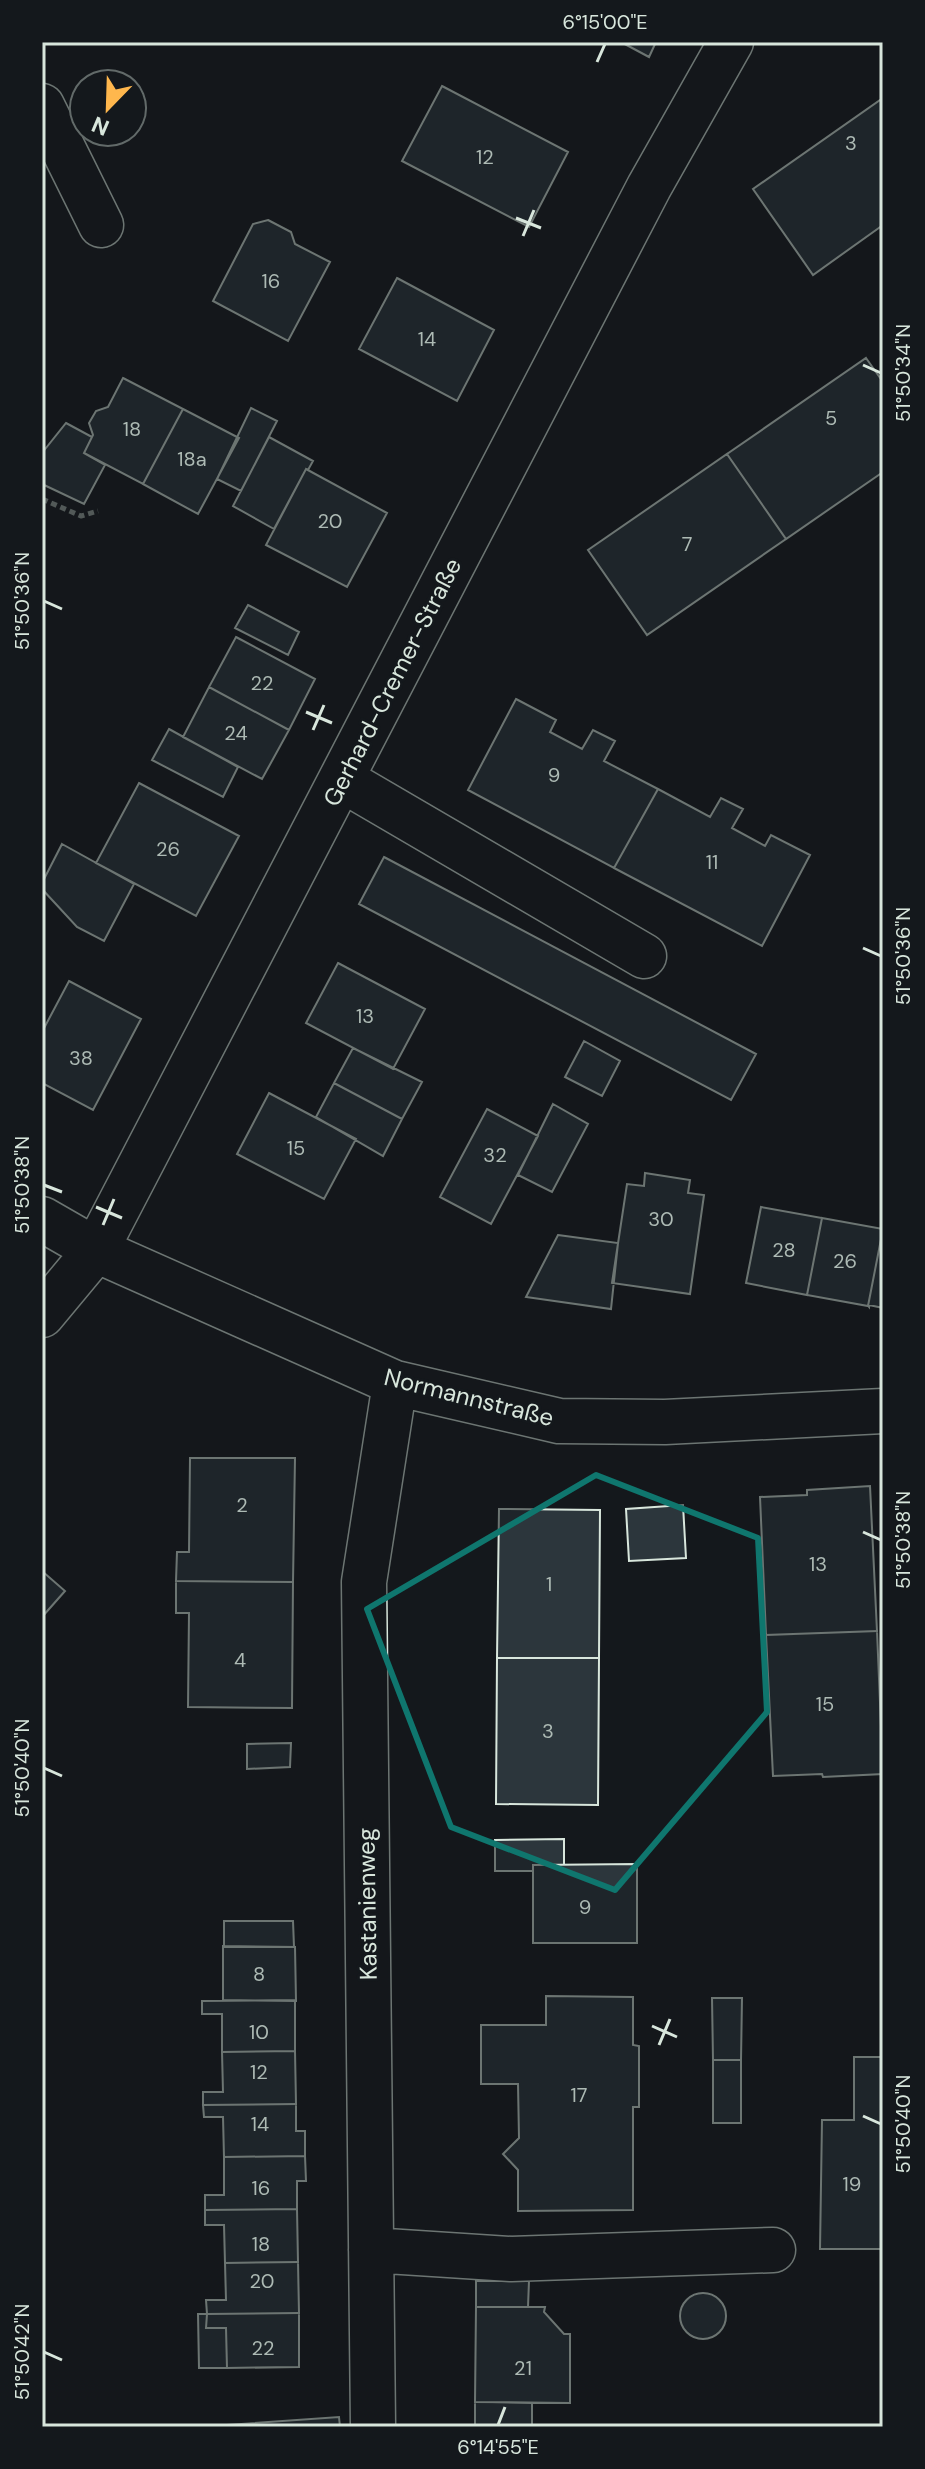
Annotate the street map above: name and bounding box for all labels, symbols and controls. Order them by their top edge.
text: 6°15'00"E [562,9,648,35]
north arrow [68,68,148,148]
text: N [87,109,113,142]
house number: 3 [845,130,857,156]
house number: 12 [476,144,494,170]
house number: 16 [262,268,280,294]
text: 51°50'34"N [890,324,916,422]
house number: 14 [418,326,436,352]
house number: 5 [825,405,837,431]
house number: 18 [123,416,141,442]
house number: 18a [177,446,207,472]
house number: 20 [318,508,343,534]
house number: 7 [682,531,692,557]
text: 51°50'36"N [9,552,35,650]
street label: Gerhard-Cremer-Straße [316,553,468,811]
house number: 22 [250,670,274,696]
house number: 24 [224,720,248,746]
house number: 9 [548,762,560,788]
house number: 26 [156,836,180,862]
house number: 11 [706,849,718,875]
text: 51°50'36"N [890,907,916,1005]
house number: 13 [356,1003,374,1029]
house number: 38 [69,1045,93,1071]
house number: 15 [287,1135,305,1161]
text: 51°50'38"N [9,1136,35,1234]
house number: 32 [483,1142,507,1168]
house number: 30 [648,1206,674,1232]
house number: 28 [772,1237,796,1263]
house number: 26 [833,1248,857,1274]
street label: Normannstraße [381,1361,557,1433]
text: 51°50'38"N [890,1491,916,1589]
house number: 2 [236,1492,248,1518]
house number: 13 [809,1551,827,1577]
house number: 1 [546,1571,552,1597]
house number: 4 [234,1647,246,1673]
house number: 15 [816,1691,834,1717]
house number: 3 [542,1718,554,1744]
text: 51°50'40"N [9,1719,35,1817]
street label: Kastanienweg [350,1828,384,1980]
house number: 9 [579,1894,591,1920]
house number: 8 [253,1961,265,1987]
house number: 10 [249,2019,269,2045]
house number: 12 [250,2059,268,2085]
text: 51°50'40"N [890,2075,916,2173]
house number: 17 [571,2082,587,2108]
house number: 14 [251,2111,269,2137]
house number: 19 [843,2171,861,2197]
house number: 16 [252,2175,270,2201]
house number: 18 [252,2231,270,2257]
house number: 20 [250,2268,275,2294]
text: 51°50'42"N [9,2304,35,2400]
house number: 22 [251,2335,275,2361]
house number: 21 [514,2355,532,2381]
text: 6°14'55"E [457,2434,539,2460]

